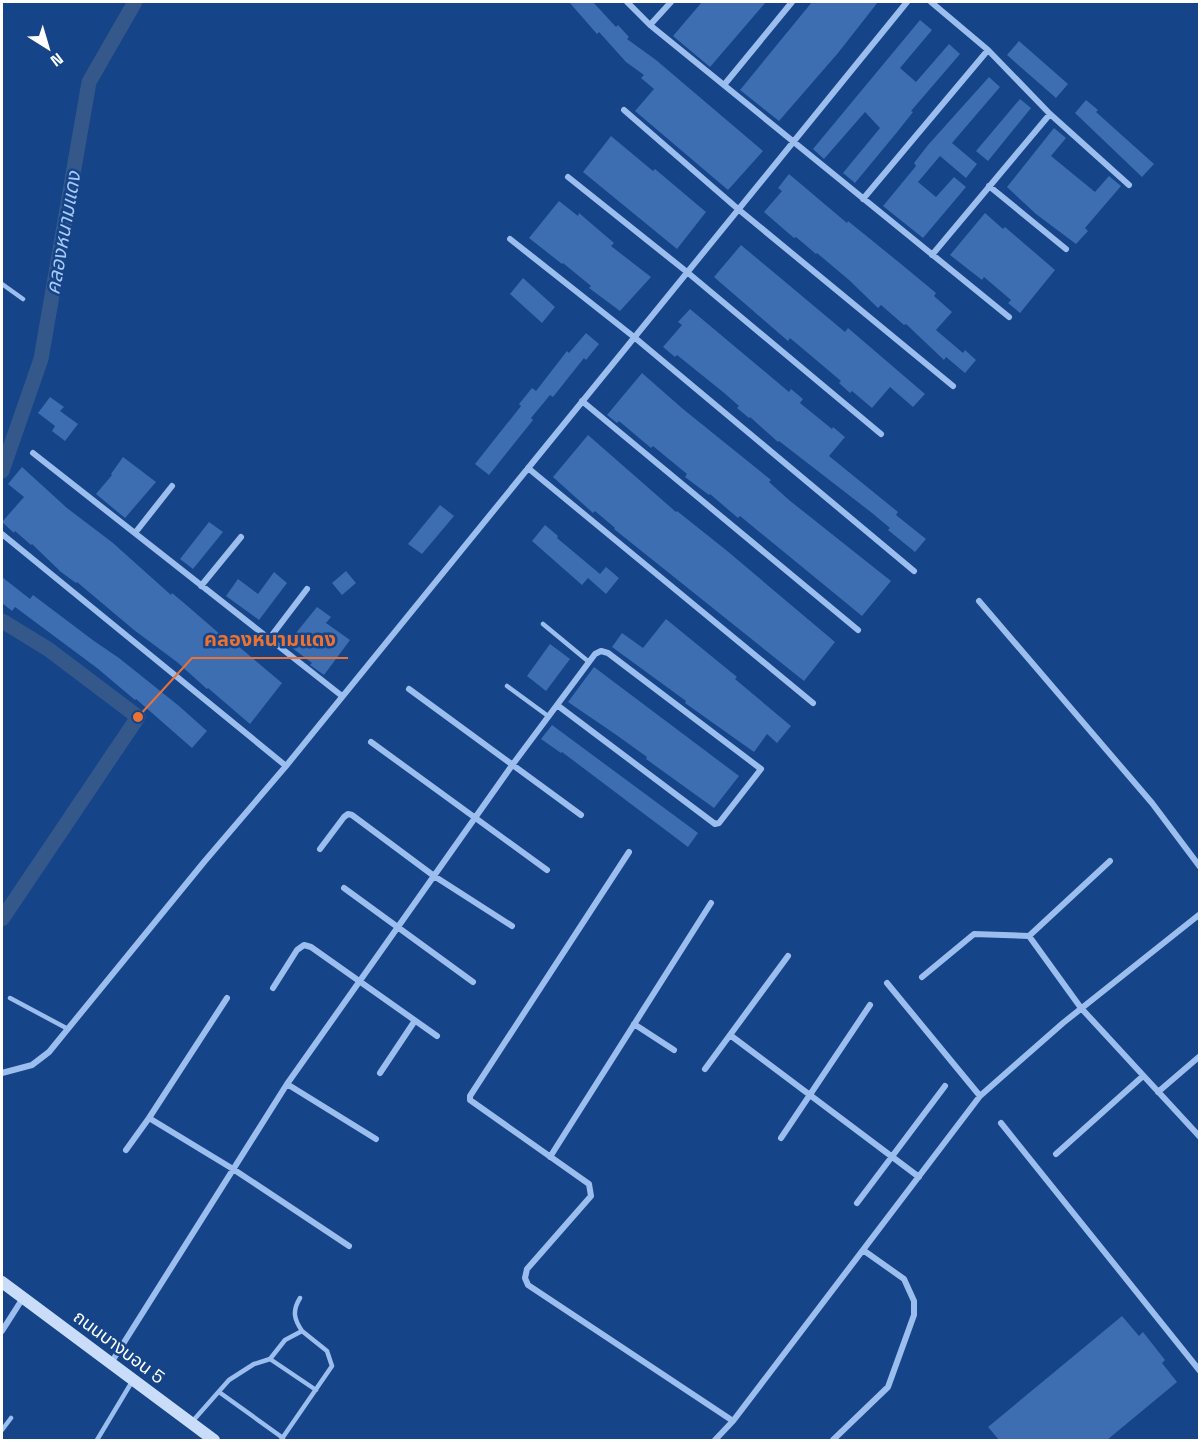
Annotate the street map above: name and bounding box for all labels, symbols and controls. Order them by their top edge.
north arrow [18,18,78,78]
text: N [46,48,67,71]
water label: คลองหนามแดง [39,168,87,297]
callout: คลองหนามแดง [192,620,348,658]
text: คลองหนามแดง [204,626,336,652]
street label: ถนนบางบอน 5 [69,1305,170,1388]

